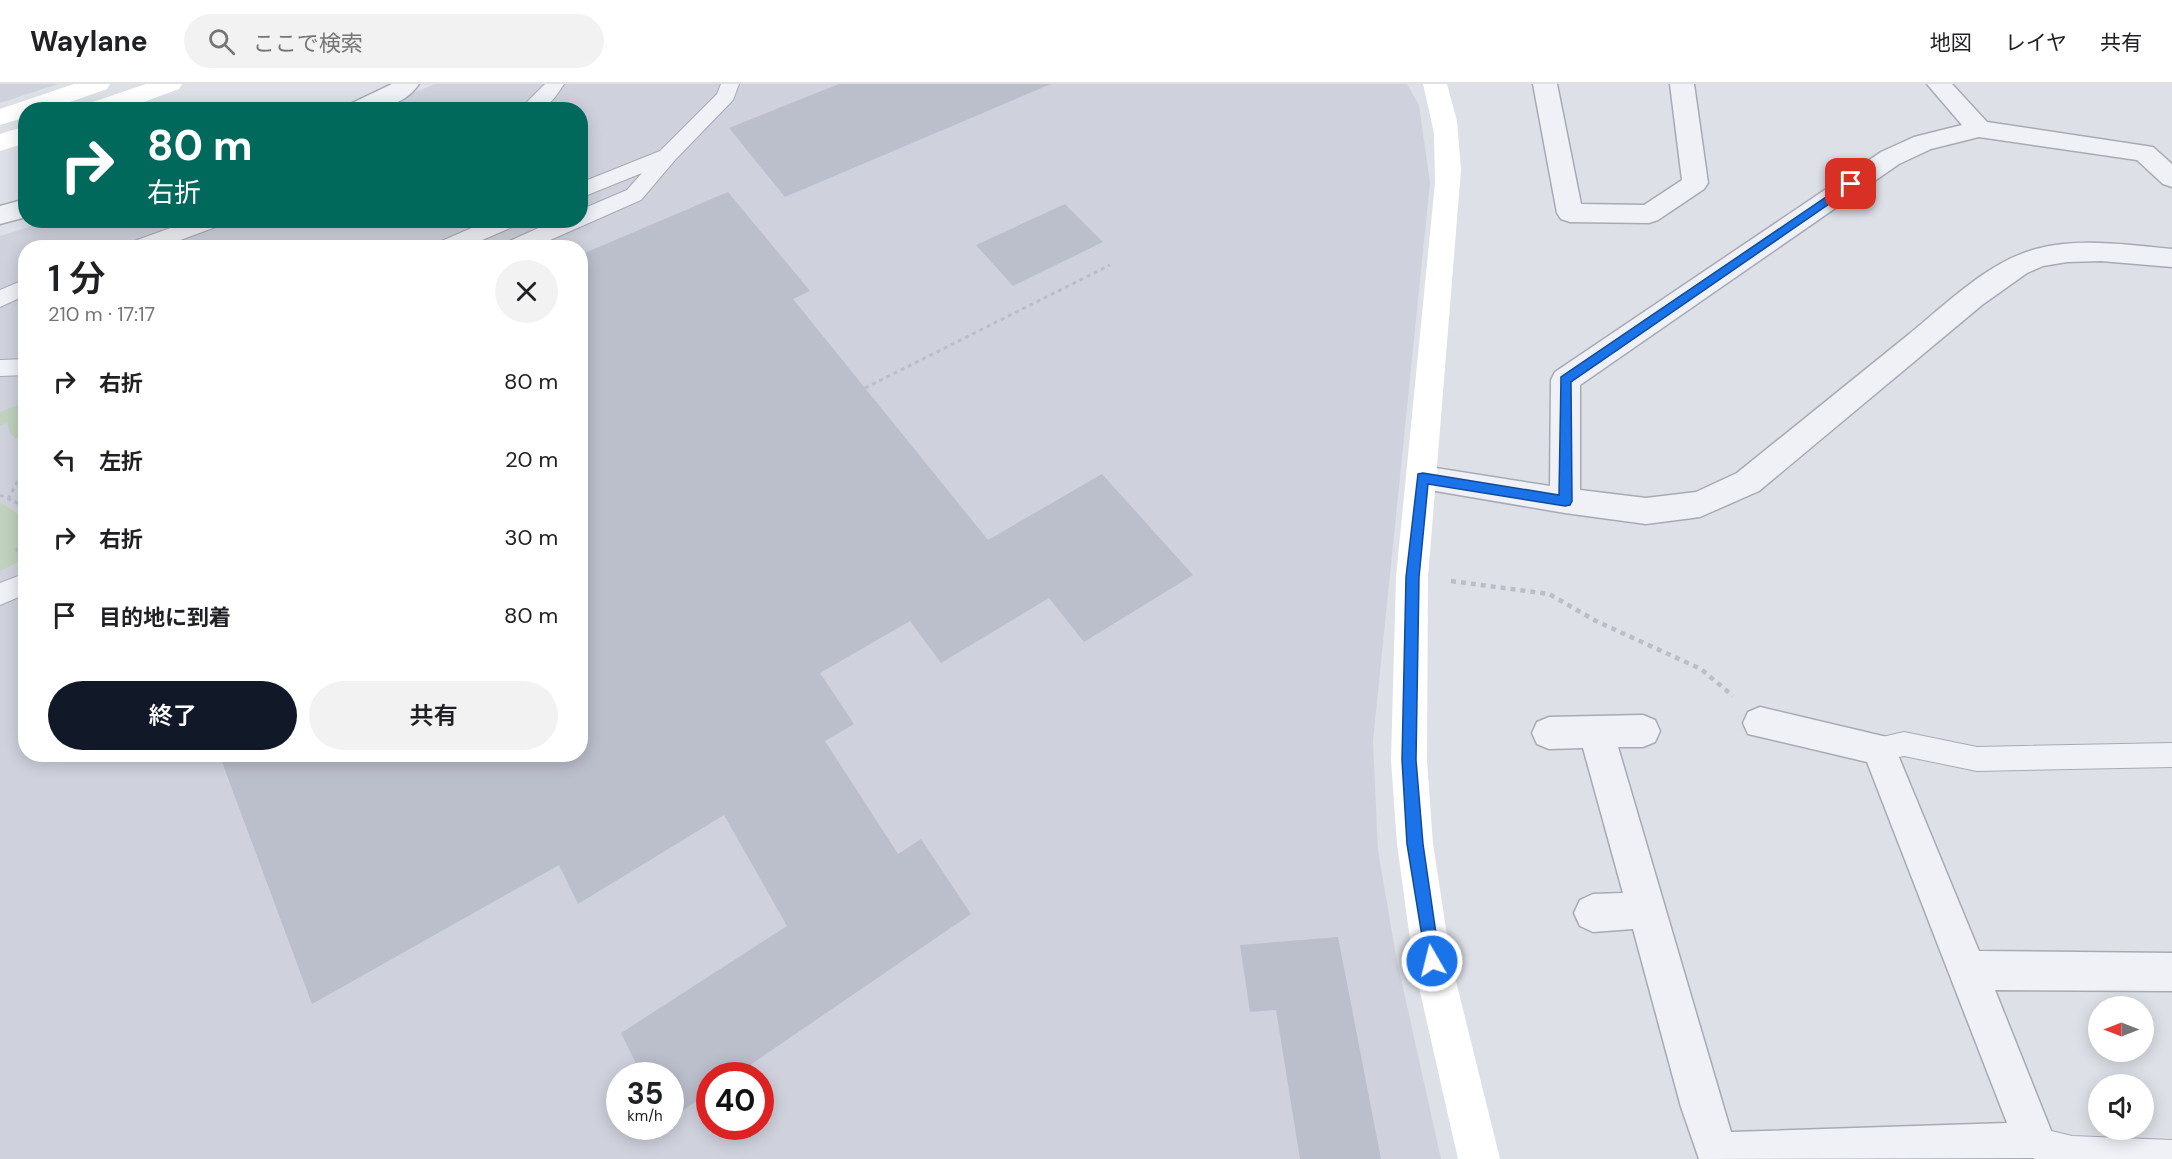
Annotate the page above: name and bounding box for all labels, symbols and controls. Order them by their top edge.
search box [184,14,604,68]
text: Waylane [30,23,148,60]
icon: search [205,25,238,58]
text: ここで検索 [253,29,363,58]
text: 地図 [1930,29,1972,57]
text: レイヤ [2005,29,2067,57]
text: 共有 [2100,29,2142,57]
text: 80 m [147,118,253,173]
icon: right [48,126,126,204]
pin [1825,158,1876,209]
icon: arrive [1834,167,1867,200]
text: 右折 [147,175,201,210]
text: 1 分 [48,255,105,302]
button: close [495,260,558,323]
text: 210 m · 17:17 [48,301,155,327]
icon: right [48,365,81,398]
text: 80 m [504,367,558,396]
text: 右折 [99,369,143,398]
icon: left [48,443,81,476]
text: 20 m [505,445,558,474]
text: 左折 [99,447,143,476]
icon: right [48,521,81,554]
text: 30 m [504,523,558,552]
text: 右折 [99,525,143,554]
icon: arrive [48,599,81,632]
text: 80 m [504,601,558,630]
text: 目的地に到着 [99,603,231,632]
button: 終了 [48,681,297,750]
button: 共有 [309,681,558,750]
position arrow [1400,929,1464,993]
north arrow [2088,996,2154,1062]
map controls [2088,996,2154,1140]
speed limit sign: 40 [696,1062,774,1140]
text: 35 [627,1074,663,1113]
button: sound [2088,1074,2154,1140]
text: km/h [627,1106,663,1126]

